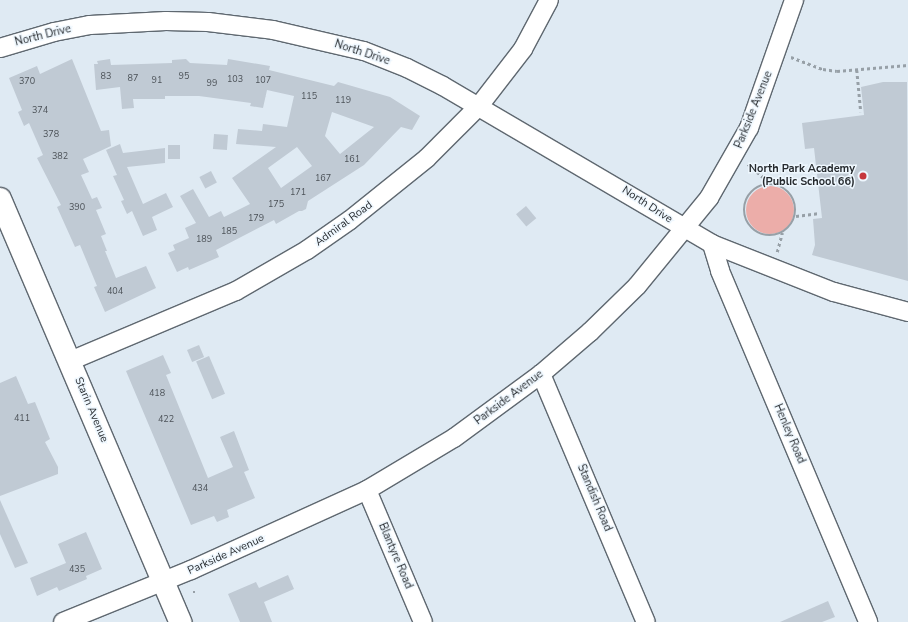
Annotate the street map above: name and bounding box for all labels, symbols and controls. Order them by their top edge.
street label: North Drive [14,23,72,49]
street label: North Drive [333,38,391,68]
street label: Parkside Avenue [732,69,776,151]
house number: 83 [101,71,111,81]
house number: 95 [179,71,189,81]
house number: 87 [128,73,138,83]
house number: 103 [227,74,243,84]
house number: 91 [152,75,162,85]
house number: 107 [255,75,271,85]
house number: 370 [19,76,35,86]
house number: 99 [207,78,217,88]
house number: 115 [301,91,317,101]
house number: 119 [335,95,351,105]
house number: 374 [32,105,48,115]
house number: 378 [43,129,59,139]
house number: 382 [52,151,68,161]
house number: 161 [344,154,360,164]
place label: North Park Academy (Public School 66) [749,163,855,189]
marker: North Park Academy (Public School 66) [858,171,868,181]
house number: 167 [315,173,331,183]
street label: North Drive [619,184,675,226]
house number: 171 [290,187,306,197]
house number: 175 [268,199,284,209]
street label: Admiral Road [313,199,375,249]
house number: 390 [69,202,85,212]
house number: 179 [248,213,264,223]
house number: 185 [221,226,237,236]
house number: 189 [196,234,212,244]
house number: 404 [107,286,123,296]
street label: Parkside Avenue [472,368,546,428]
street label: Starin Avenue [71,375,111,445]
house number: 418 [149,388,165,398]
street label: Henley Road [771,402,807,466]
house number: 411 [14,413,30,423]
house number: 422 [158,414,174,424]
street label: Standish Road [574,462,614,534]
house number: 434 [192,483,208,493]
street label: Blantyre Road [375,521,415,591]
street label: Parkside Avenue [186,532,266,578]
house number: 435 [69,564,85,574]

